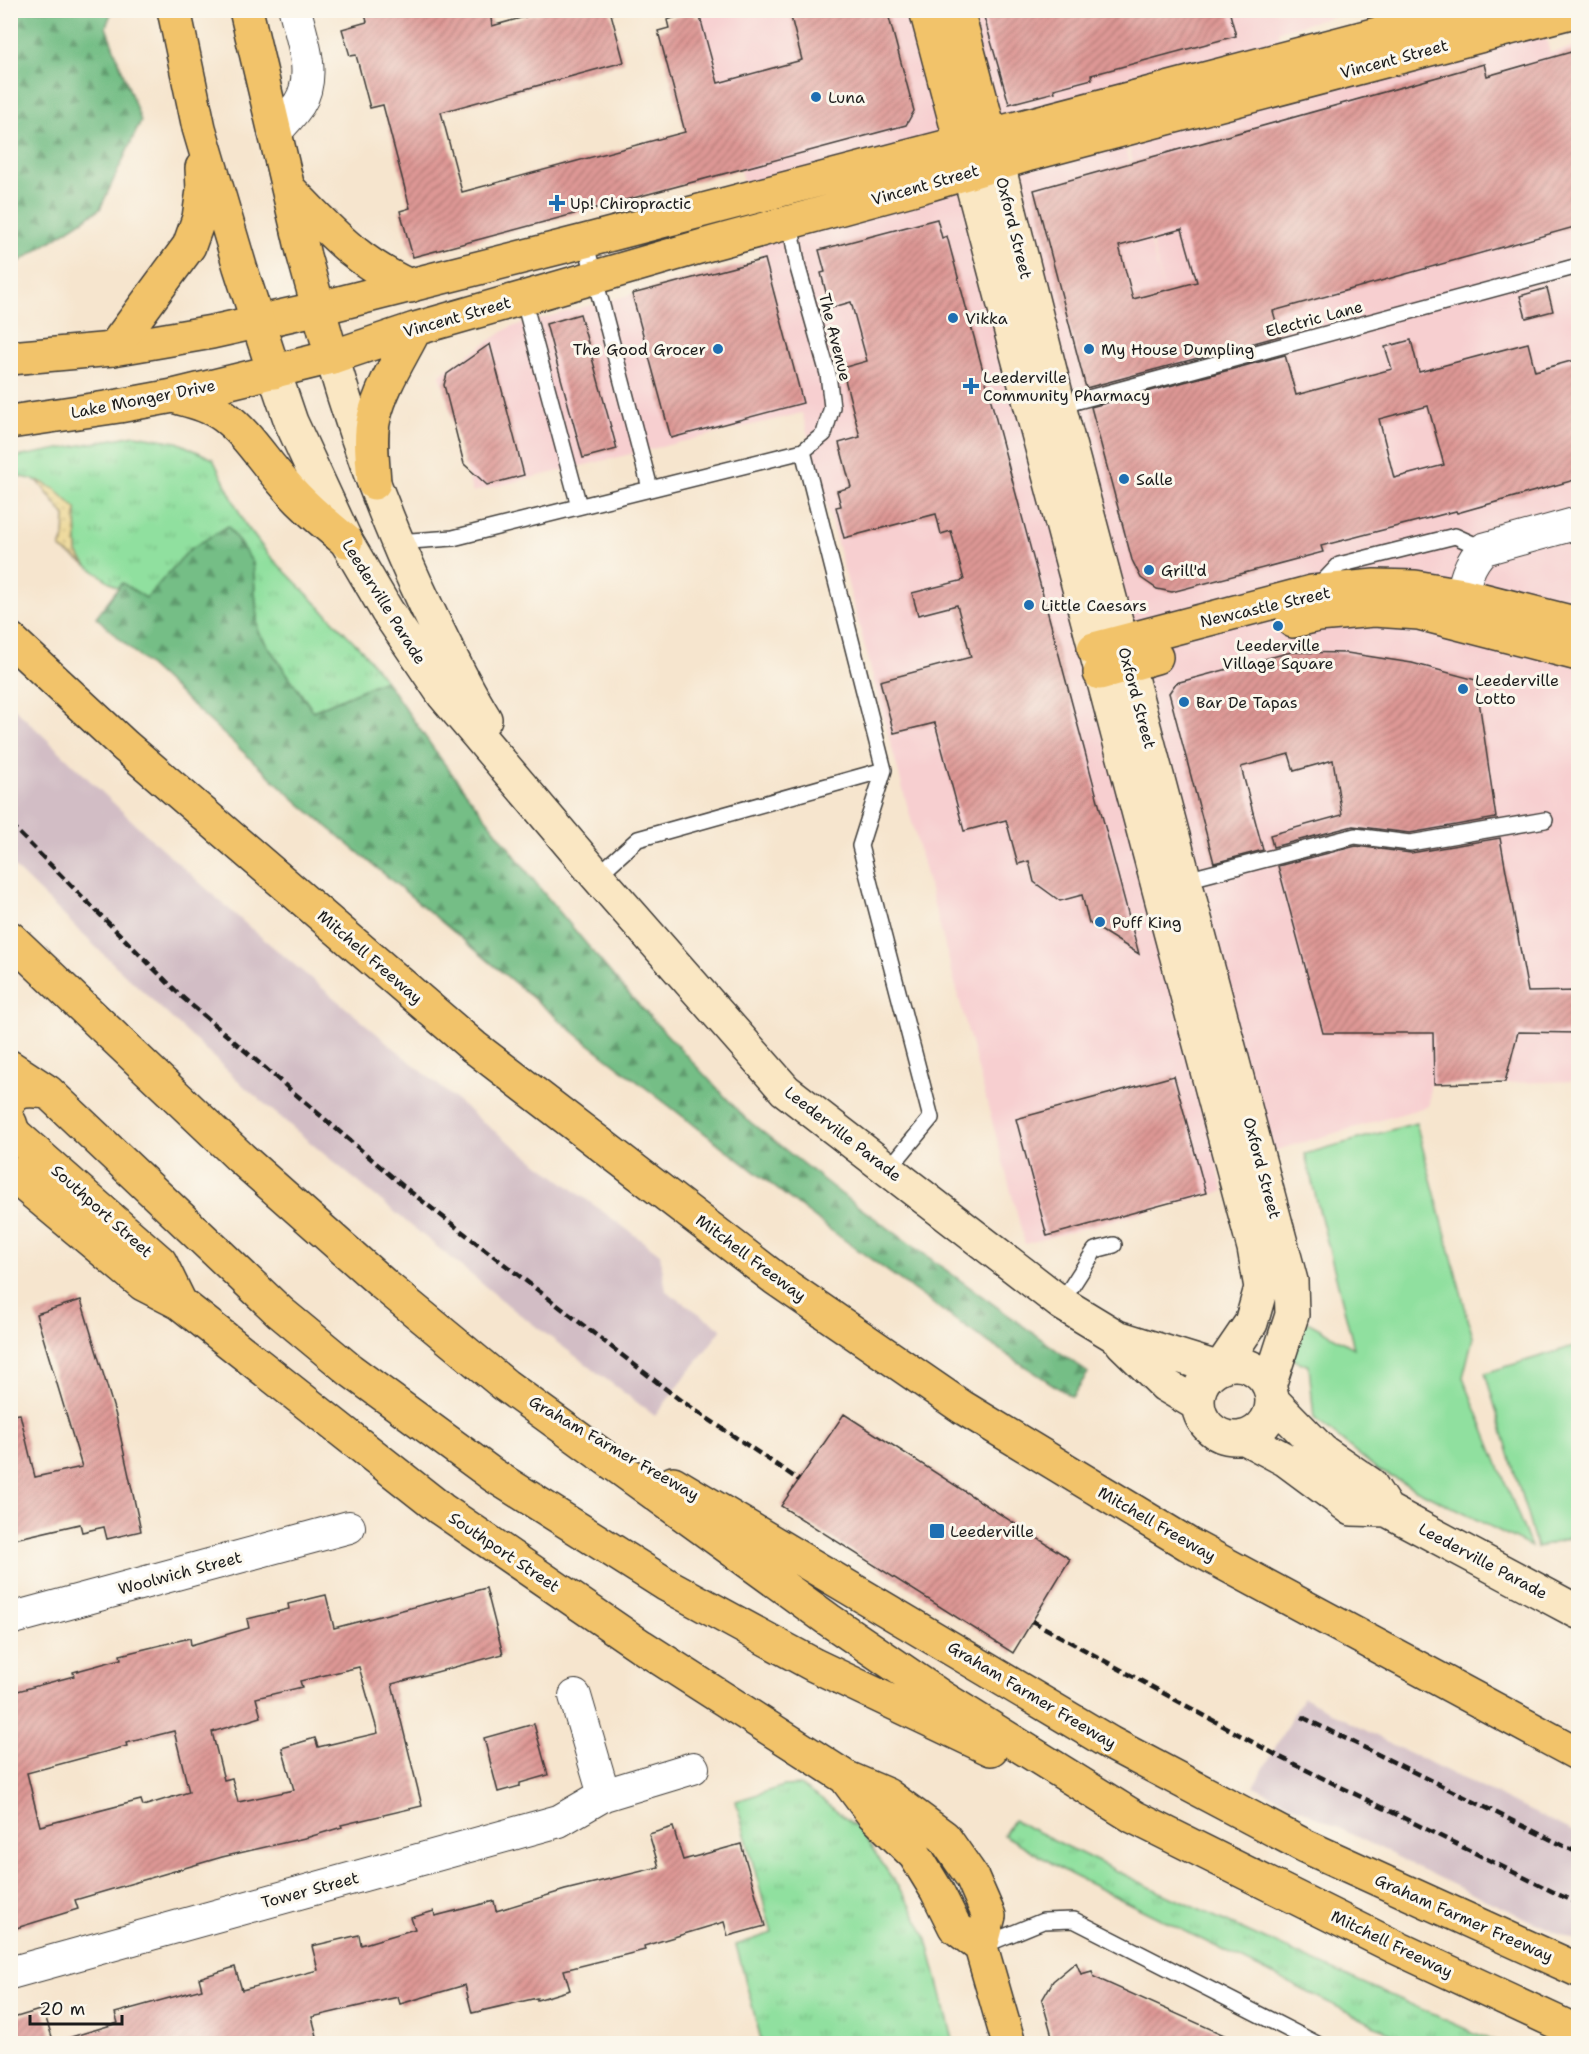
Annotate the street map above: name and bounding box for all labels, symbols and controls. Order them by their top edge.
street label: Vincent Street [1338,35,1450,83]
place label: Luna [828,87,865,108]
marker: Luna [809,90,823,104]
street label: Vincent Street [869,160,981,210]
street label: Oxford Street [991,175,1037,281]
place label: Up! Chiropractic [570,193,691,214]
marker: Up! Chiropractic [548,194,566,212]
street label: The Avenue [814,291,856,383]
street label: Vincent Street [401,292,513,342]
street label: Electric Lane [1263,296,1365,342]
place label: Vikka [965,308,1008,329]
marker: Vikka [946,311,960,325]
place label: The Good Grocer [573,339,706,360]
place label: My House Dumpling [1101,339,1255,360]
marker: The Good Grocer [711,342,725,356]
marker: My House Dumpling [1082,342,1096,356]
place label: Leederville Community Pharmacy [983,367,1150,406]
street label: Lake Monger Drive [69,375,217,423]
marker: Leederville Community Pharmacy [964,379,978,393]
place label: Salle [1136,469,1173,490]
marker: Salle [1117,472,1131,486]
street label: Leederville Parade [337,536,431,668]
place label: Grill'd [1161,560,1207,581]
marker: Grill'd [1142,563,1156,577]
street label: Newcastle Street [1198,582,1332,632]
place label: Little Caesars [1041,595,1147,616]
marker: Little Caesars [1022,598,1036,612]
marker: Leederville Village Square [1271,619,1285,633]
place label: Leederville Village Square [1222,635,1334,674]
street label: Oxford Street [1113,645,1161,751]
place label: Leederville Lotto [1475,670,1559,709]
marker: Leederville Lotto [1456,682,1470,696]
place label: Bar De Tapas [1196,692,1298,713]
marker: Bar De Tapas [1177,695,1191,709]
street label: Mitchell Freeway [313,905,427,1009]
place label: Puff King [1112,912,1182,933]
marker: Puff King [1093,915,1107,929]
street label: Leederville Parade [780,1082,906,1186]
street label: Oxford Street [1238,1115,1286,1221]
street label: Southport Street [47,1160,157,1262]
street label: Mitchell Freeway [692,1210,810,1306]
street label: Graham Farmer Freeway [525,1391,703,1505]
street label: Mitchell Freeway [1094,1482,1220,1566]
street label: Southport Street [445,1507,563,1597]
street label: Leederville Parade [1415,1518,1551,1604]
place label: Leederville [950,1521,1034,1542]
marker: Leederville [928,1522,946,1540]
street label: Woolwich Street [116,1546,244,1600]
street label: Graham Farmer Freeway [944,1636,1120,1754]
street label: Tower Street [259,1867,361,1913]
street label: Graham Farmer Freeway [1372,1869,1556,1967]
street label: Mitchell Freeway [1328,1905,1456,1983]
scale bar [30,1988,122,2026]
text: 20 m [39,1997,85,2021]

